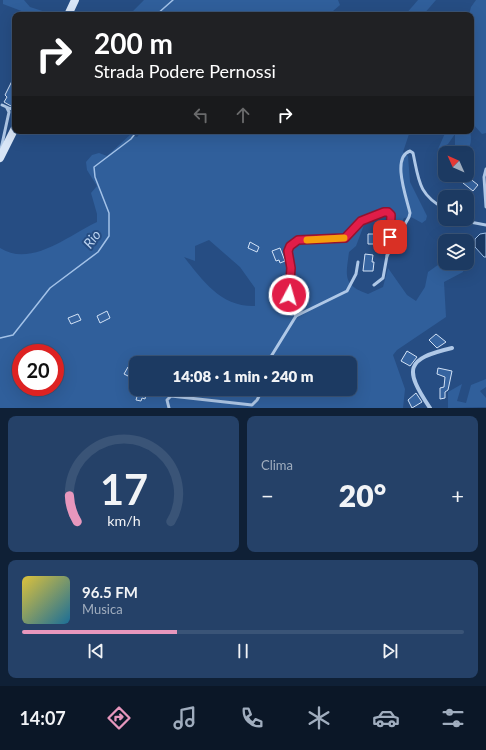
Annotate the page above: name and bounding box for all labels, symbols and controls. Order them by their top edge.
text: 200 m [94,26,173,60]
icon: right [28,28,80,80]
text: Strada Podere Pernossi [94,60,276,82]
icon: left [190,104,212,126]
icon: ahead [232,104,254,126]
icon: right [274,104,296,126]
north arrow [438,146,474,182]
map controls [438,146,474,270]
button: sound [438,190,474,226]
pin [373,220,407,254]
water label: Rio [79,226,104,251]
icon: arrive [379,226,401,248]
button: layers [438,234,474,270]
position arrow [268,274,310,316]
speed limit sign: 20 [12,344,64,396]
text: 14:08 · 1 min · 240 m [172,367,314,385]
text: Clima [261,457,293,473]
text: 17 [99,464,148,514]
text: 20° [339,477,386,513]
text: − [261,482,274,509]
text: + [451,482,464,509]
text: km/h [107,512,140,529]
text: 96.5 FM [82,583,138,601]
text: Musica [82,601,123,617]
icon: previous [85,640,107,662]
icon: pause [232,640,254,662]
icon: next [379,640,401,662]
icon: directions [105,704,133,732]
icon: music [171,704,199,732]
icon: phone [238,704,266,732]
icon: climate [305,704,333,732]
icon: car [372,704,400,732]
icon: filters [439,704,467,732]
text: 14:07 [19,707,66,729]

